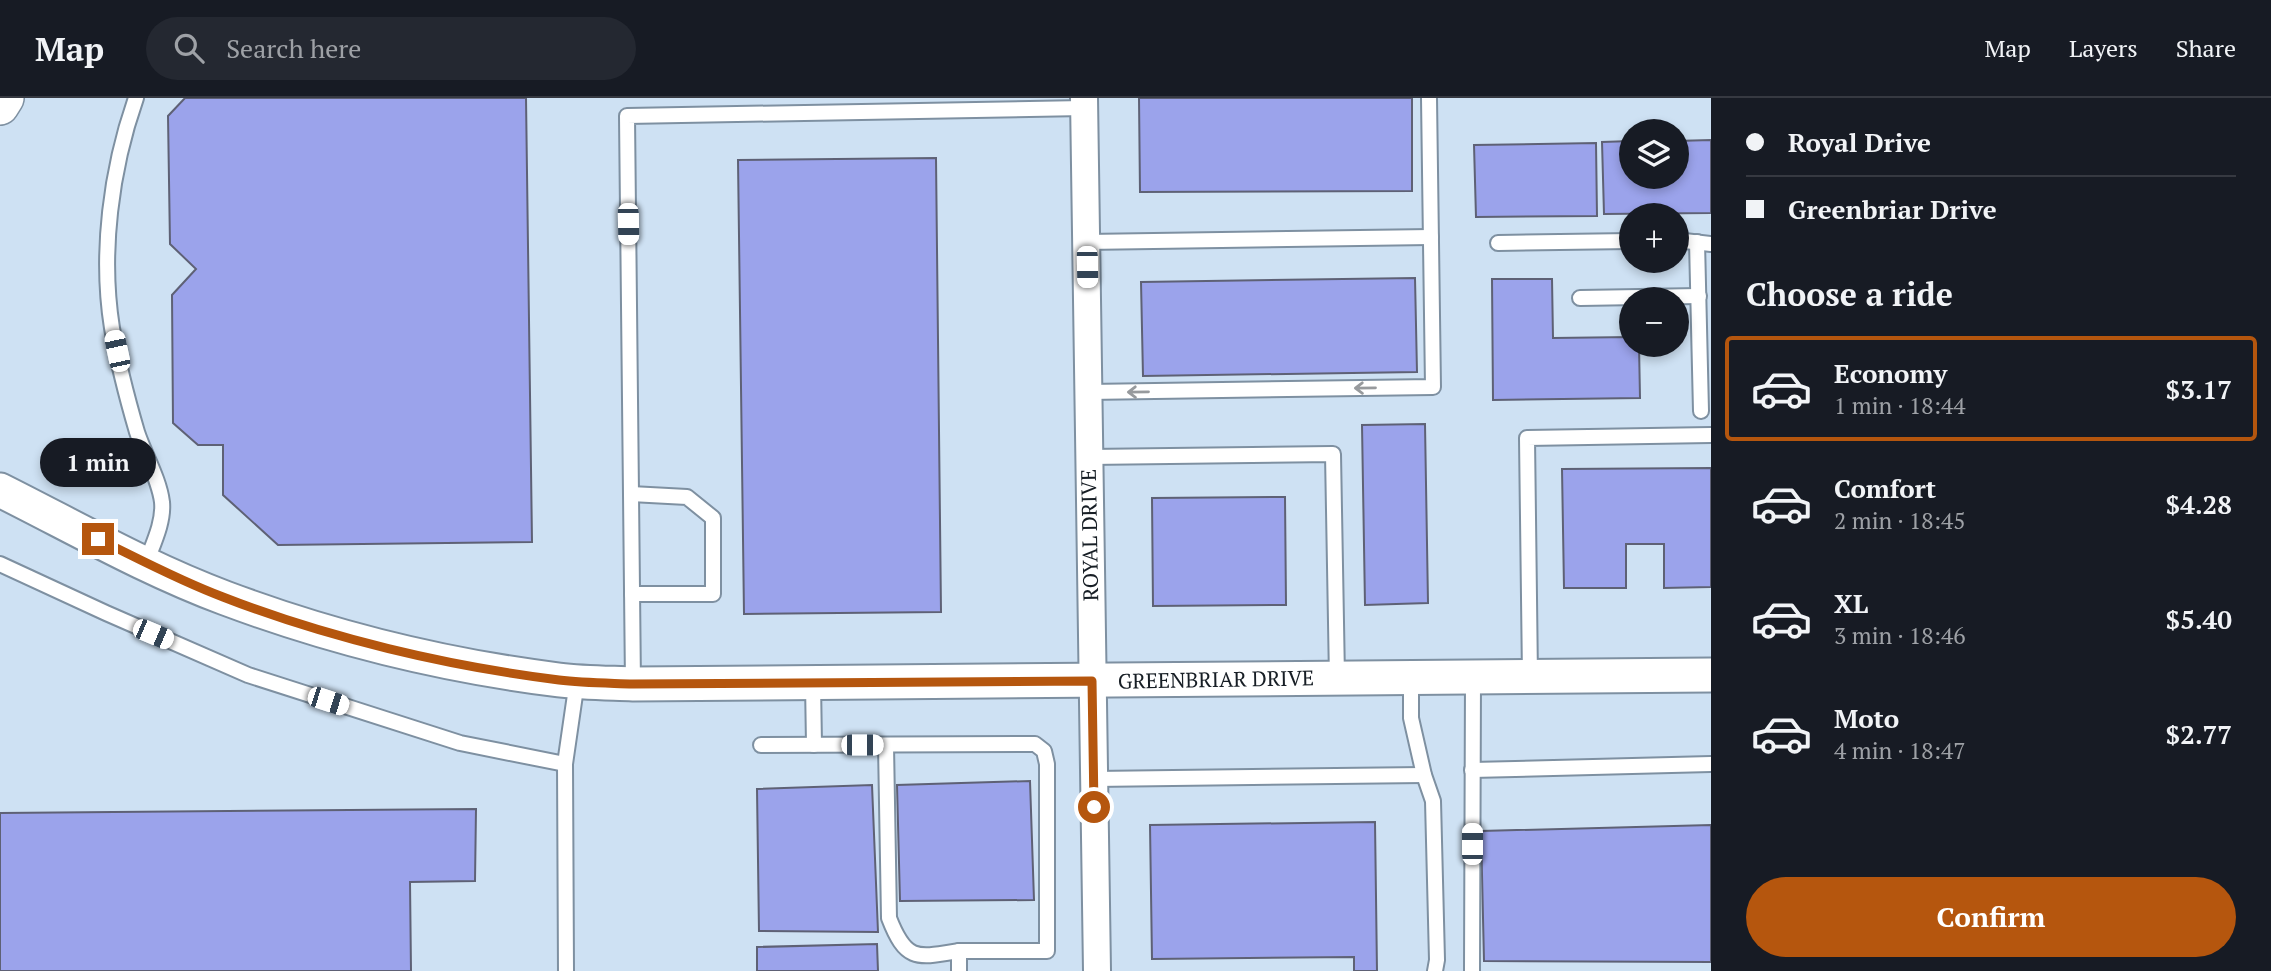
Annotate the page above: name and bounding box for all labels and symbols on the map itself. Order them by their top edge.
car [618,203,639,245]
car [1077,246,1098,288]
car [103,328,132,374]
one-way arrow [1354,381,1377,395]
one-way arrow [1126,385,1149,398]
callout: 1 min [40,438,156,486]
street label: ROYAL DRIVE [1074,469,1104,601]
route end [82,523,114,555]
car [130,616,177,652]
street label: GREENBRIAR DRIVE [1118,663,1314,695]
car [305,685,352,717]
car [842,735,884,756]
route start [1078,791,1110,823]
car [1462,823,1483,865]

